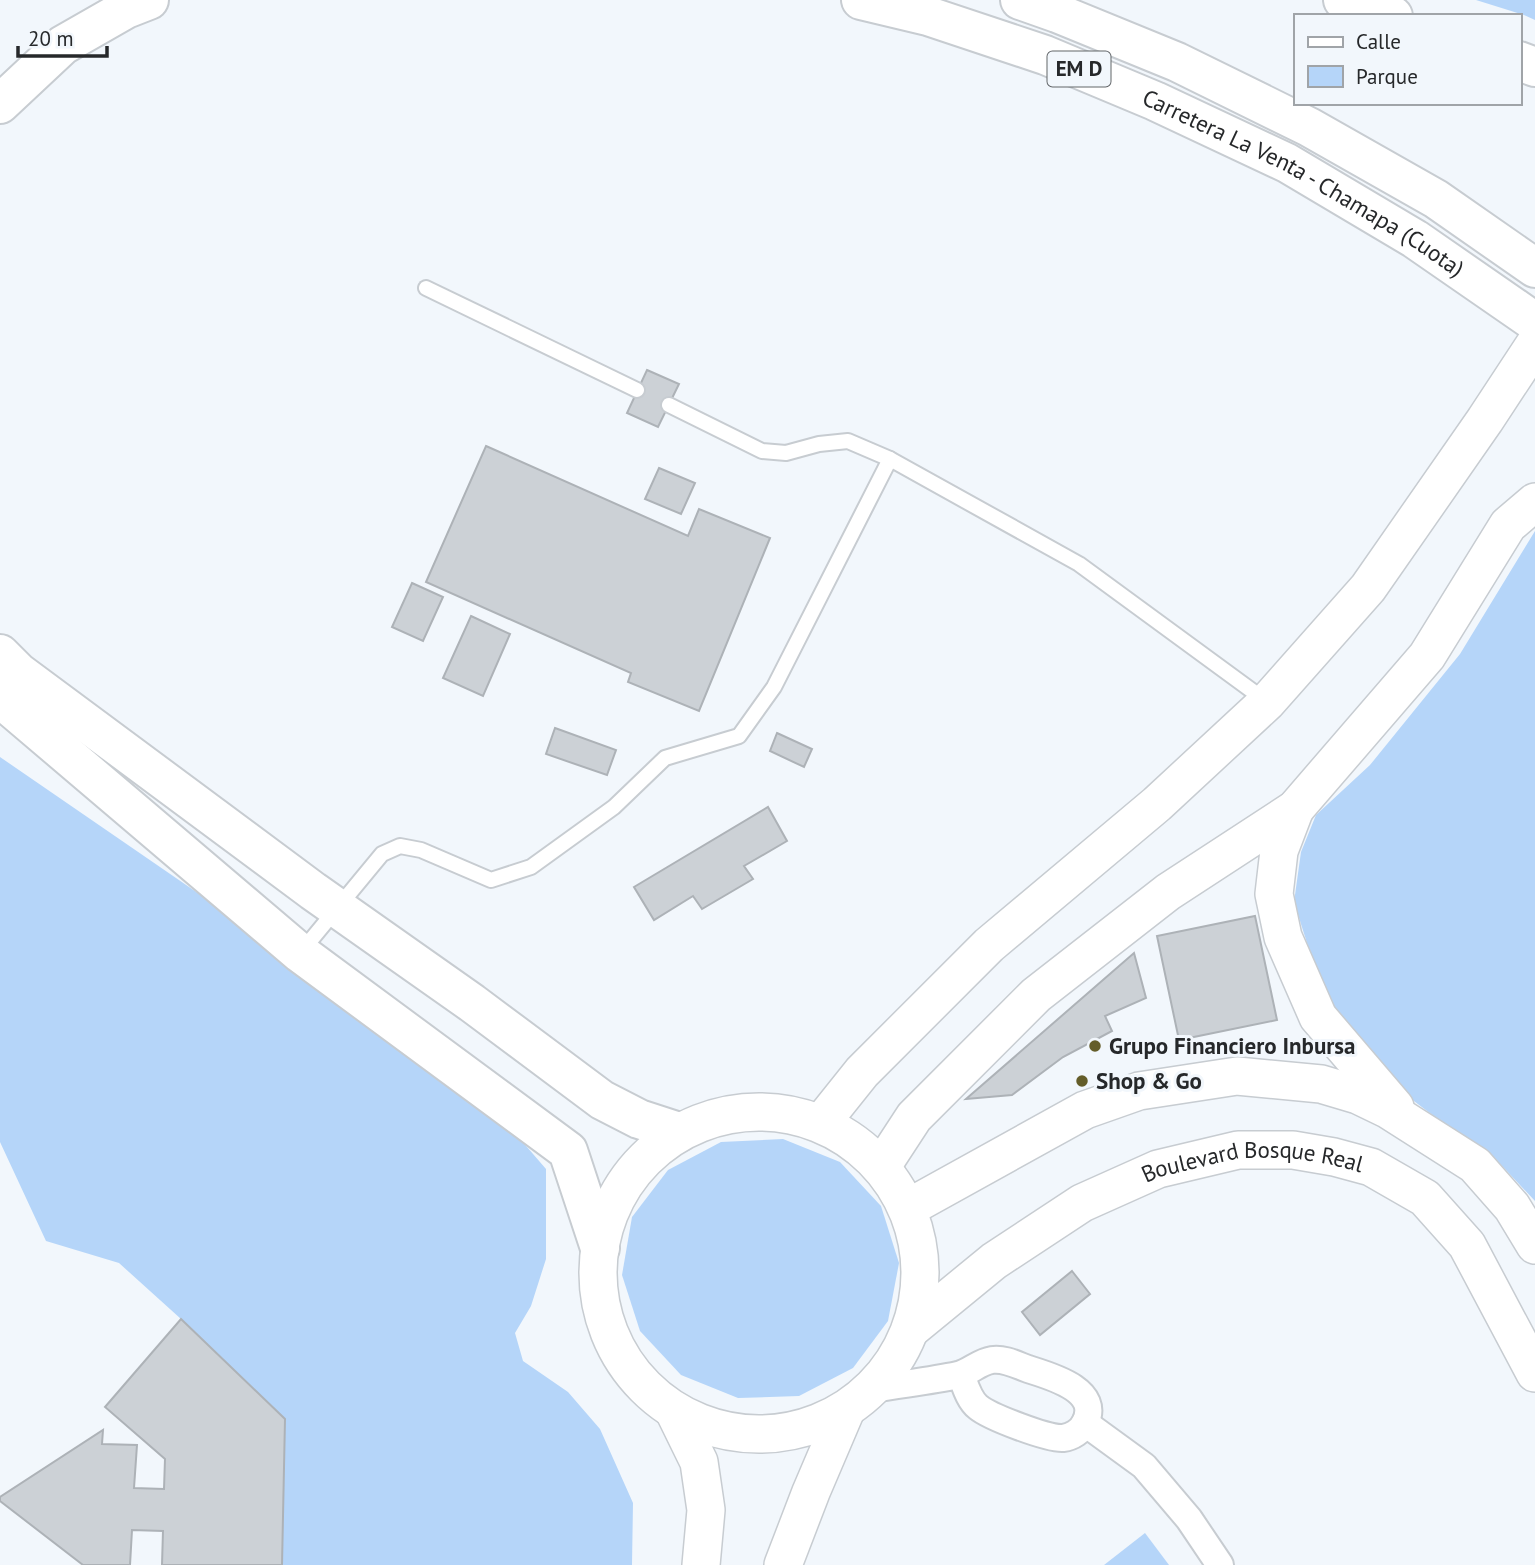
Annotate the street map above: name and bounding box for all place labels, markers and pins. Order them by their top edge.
place label: Grupo Financiero Inbursa [1109,1031,1355,1060]
marker: Grupo Financiero Inbursa [1087,1038,1103,1054]
place label: Shop & Go [1096,1066,1202,1095]
marker: Shop & Go [1074,1073,1090,1089]

